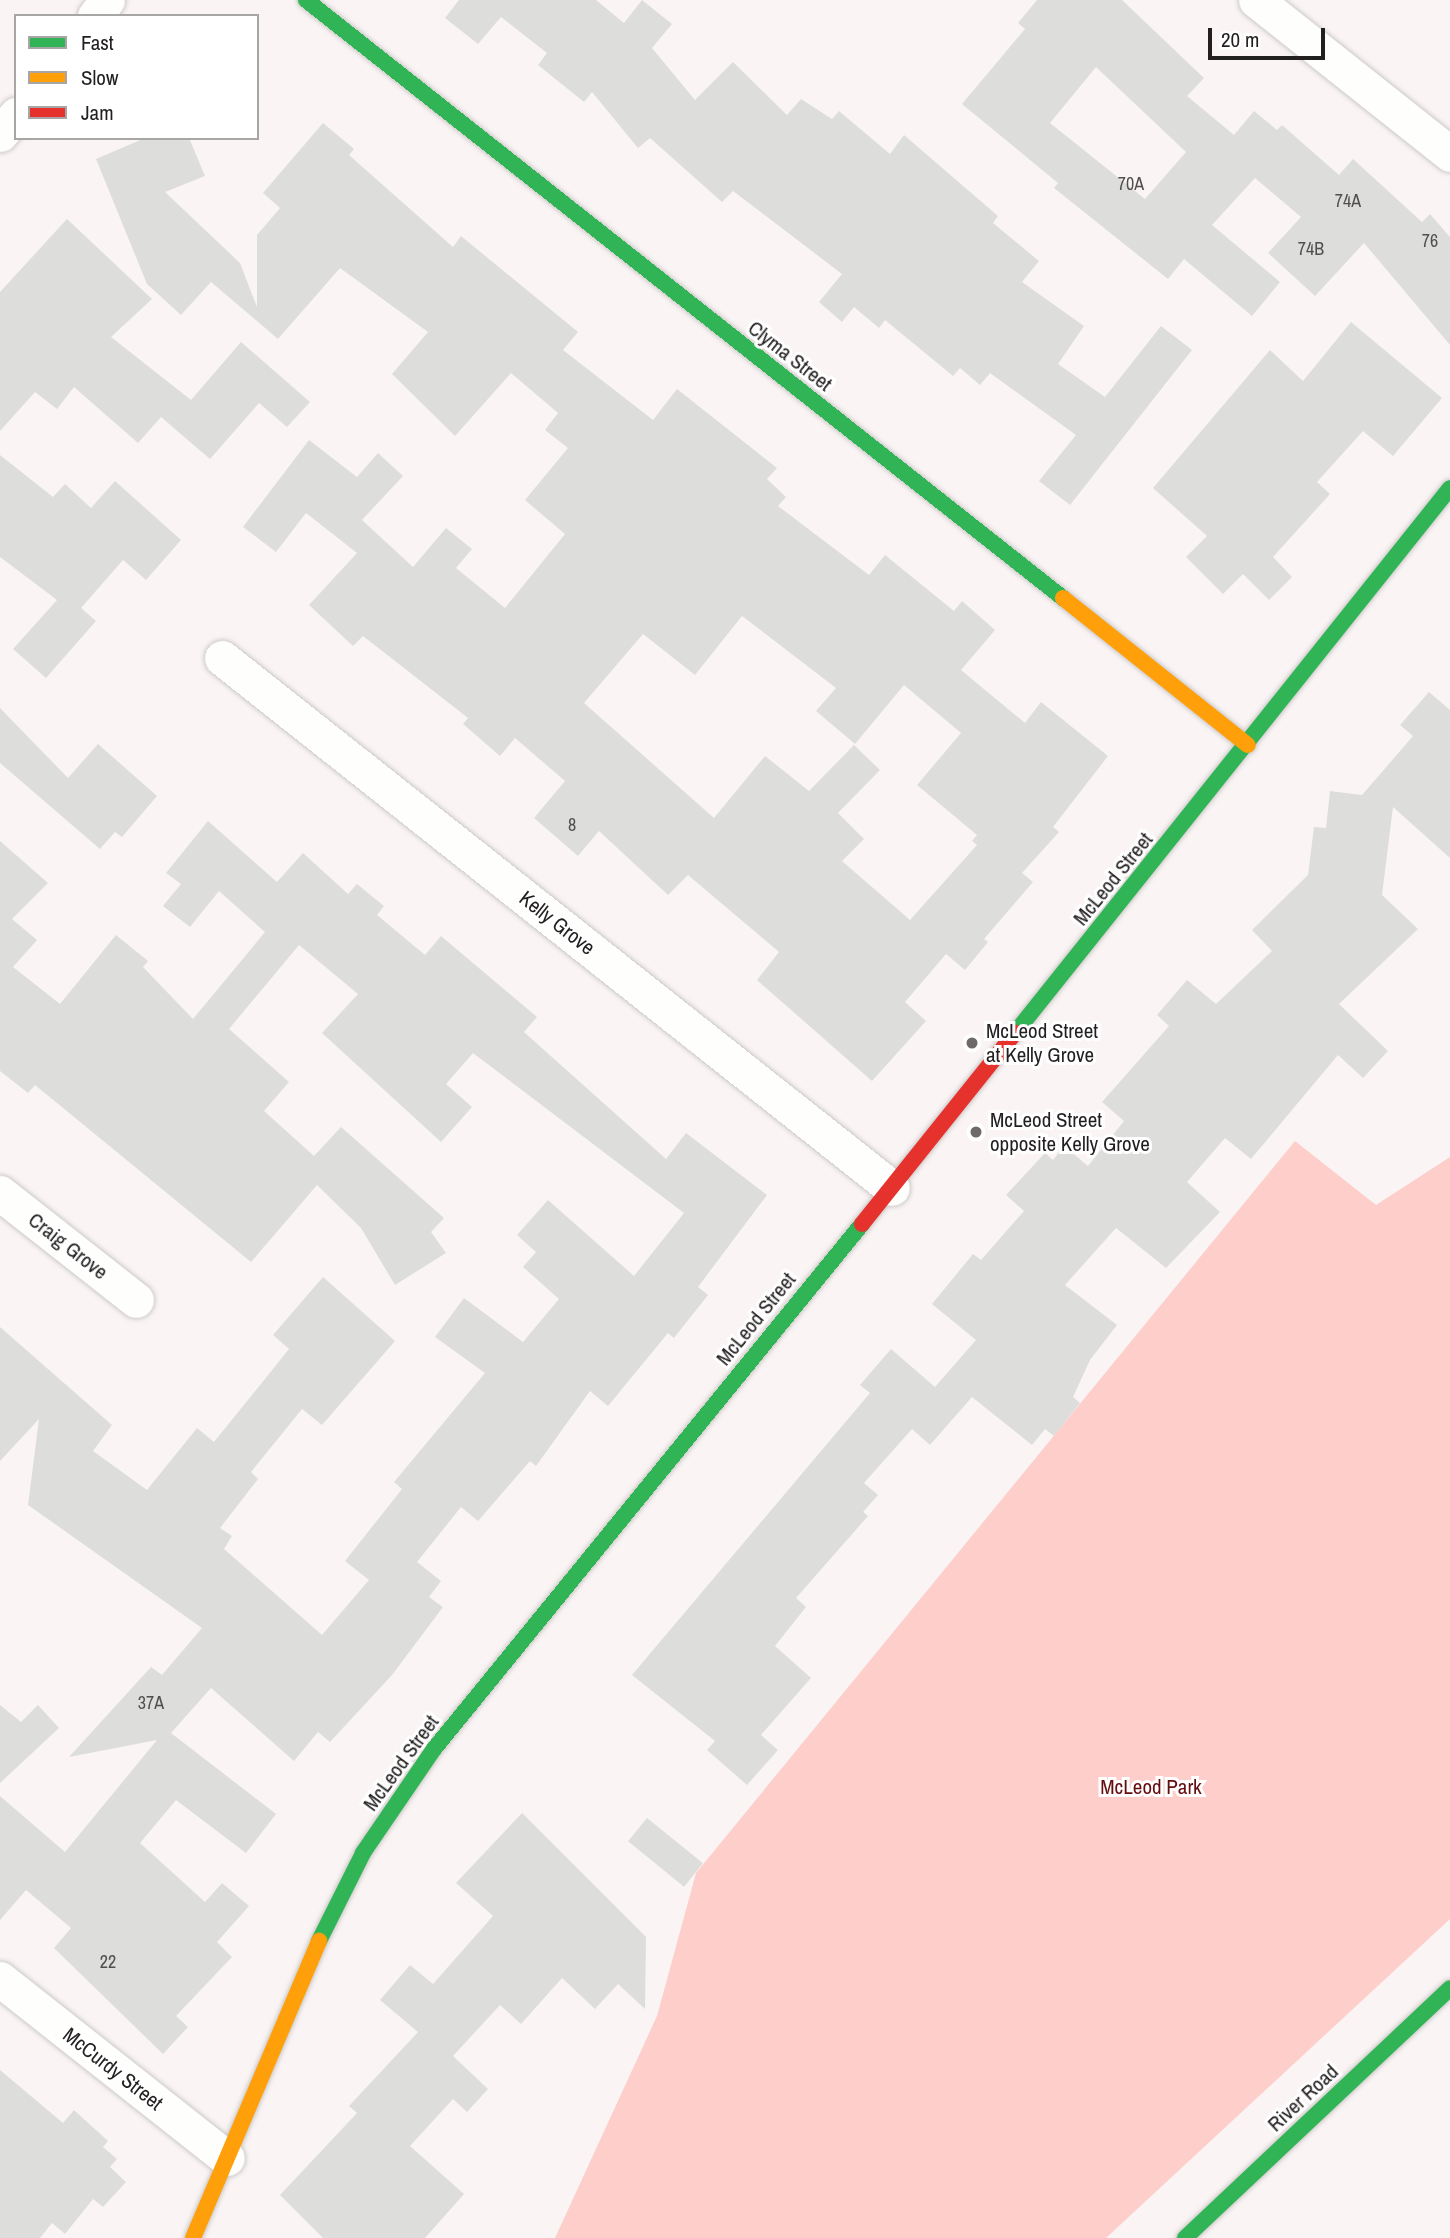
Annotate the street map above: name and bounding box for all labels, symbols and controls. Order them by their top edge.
legend [14,14,259,140]
scale bar [1212,14,1329,58]
text: 20 m [1221,25,1259,54]
text: Fast [81,28,114,57]
text: Slow [81,63,118,92]
text: Jam [81,98,114,127]
house number: 70A [1118,173,1144,195]
house number: 74A [1335,190,1361,212]
house number: 76 [1422,230,1438,252]
house number: 74B [1298,238,1324,260]
street label: Clyma Street [743,315,837,397]
house number: 8 [568,814,576,836]
street label: McLeod Street [1068,828,1158,930]
street label: Kelly Grove [514,886,600,960]
place label: McLeod Street at Kelly Grove [986,1018,1098,1068]
marker: McLeod Street at Kelly Grove [964,1035,980,1051]
place label: McLeod Street opposite Kelly Grove [990,1107,1150,1157]
marker: McLeod Street opposite Kelly Grove [968,1124,984,1140]
street label: Craig Grove [23,1207,113,1285]
street label: McLeod Street [711,1268,801,1370]
house number: 37A [138,1692,164,1714]
street label: McLeod Street [358,1710,444,1816]
park label: McLeod Park [1100,1774,1202,1800]
house number: 22 [100,1951,116,1973]
street label: McCurdy Street [58,2022,168,2116]
street label: River Road [1263,2059,1343,2137]

